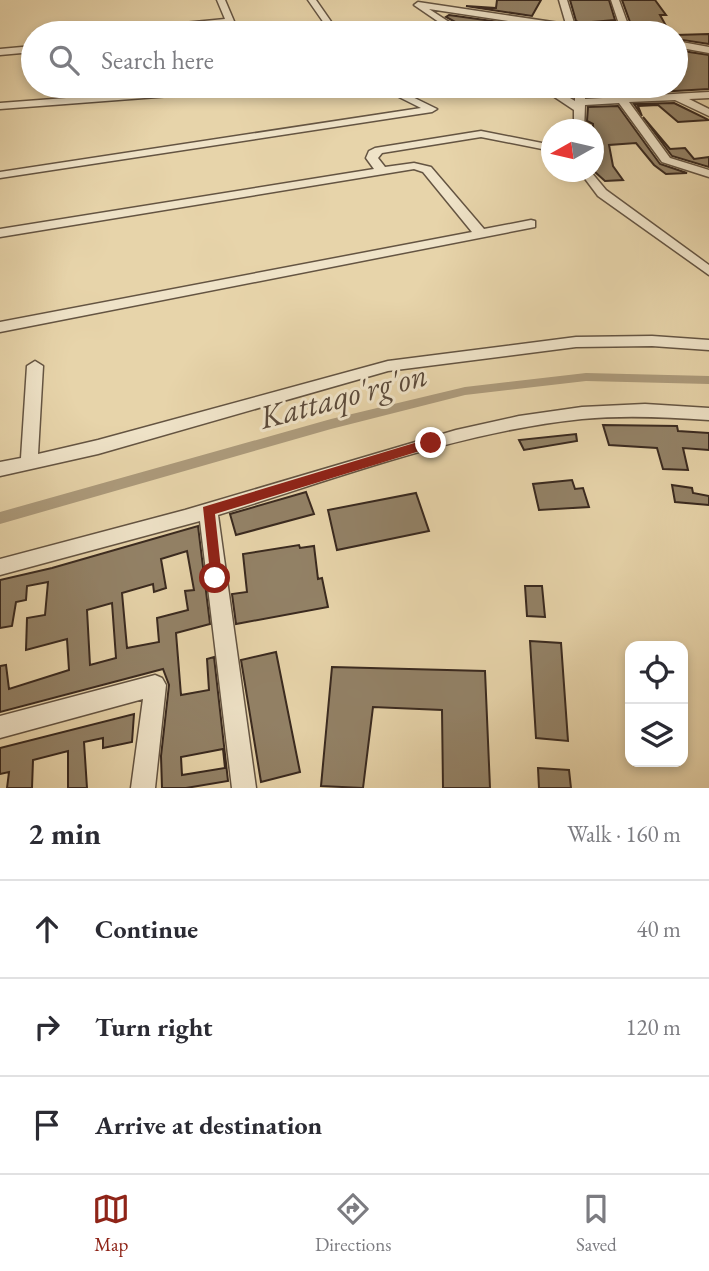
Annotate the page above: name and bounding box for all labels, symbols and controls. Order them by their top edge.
search box [21,21,688,98]
icon: search [45,41,83,79]
text: Search here [101,43,214,77]
north arrow [541,119,604,182]
water label: Kattaqo'rg'on [253,352,432,439]
route end [415,427,446,458]
route start [199,562,230,593]
map controls [625,641,688,767]
button: locate [625,641,688,704]
button: layers [625,704,688,767]
text: 2 min [28,814,101,853]
text: Walk · 160 m [567,819,681,849]
icon: ahead [28,910,66,948]
text: Continue [95,912,198,946]
text: 40 m [636,914,681,944]
icon: right [28,1008,66,1046]
text: Turn right [95,1010,213,1044]
text: 120 m [625,1012,681,1042]
icon: arrive [28,1106,66,1144]
text: Arrive at destination [95,1108,322,1142]
tab: Map [92,1190,130,1257]
tab: Directions [315,1190,391,1257]
tab: Saved [576,1190,617,1257]

